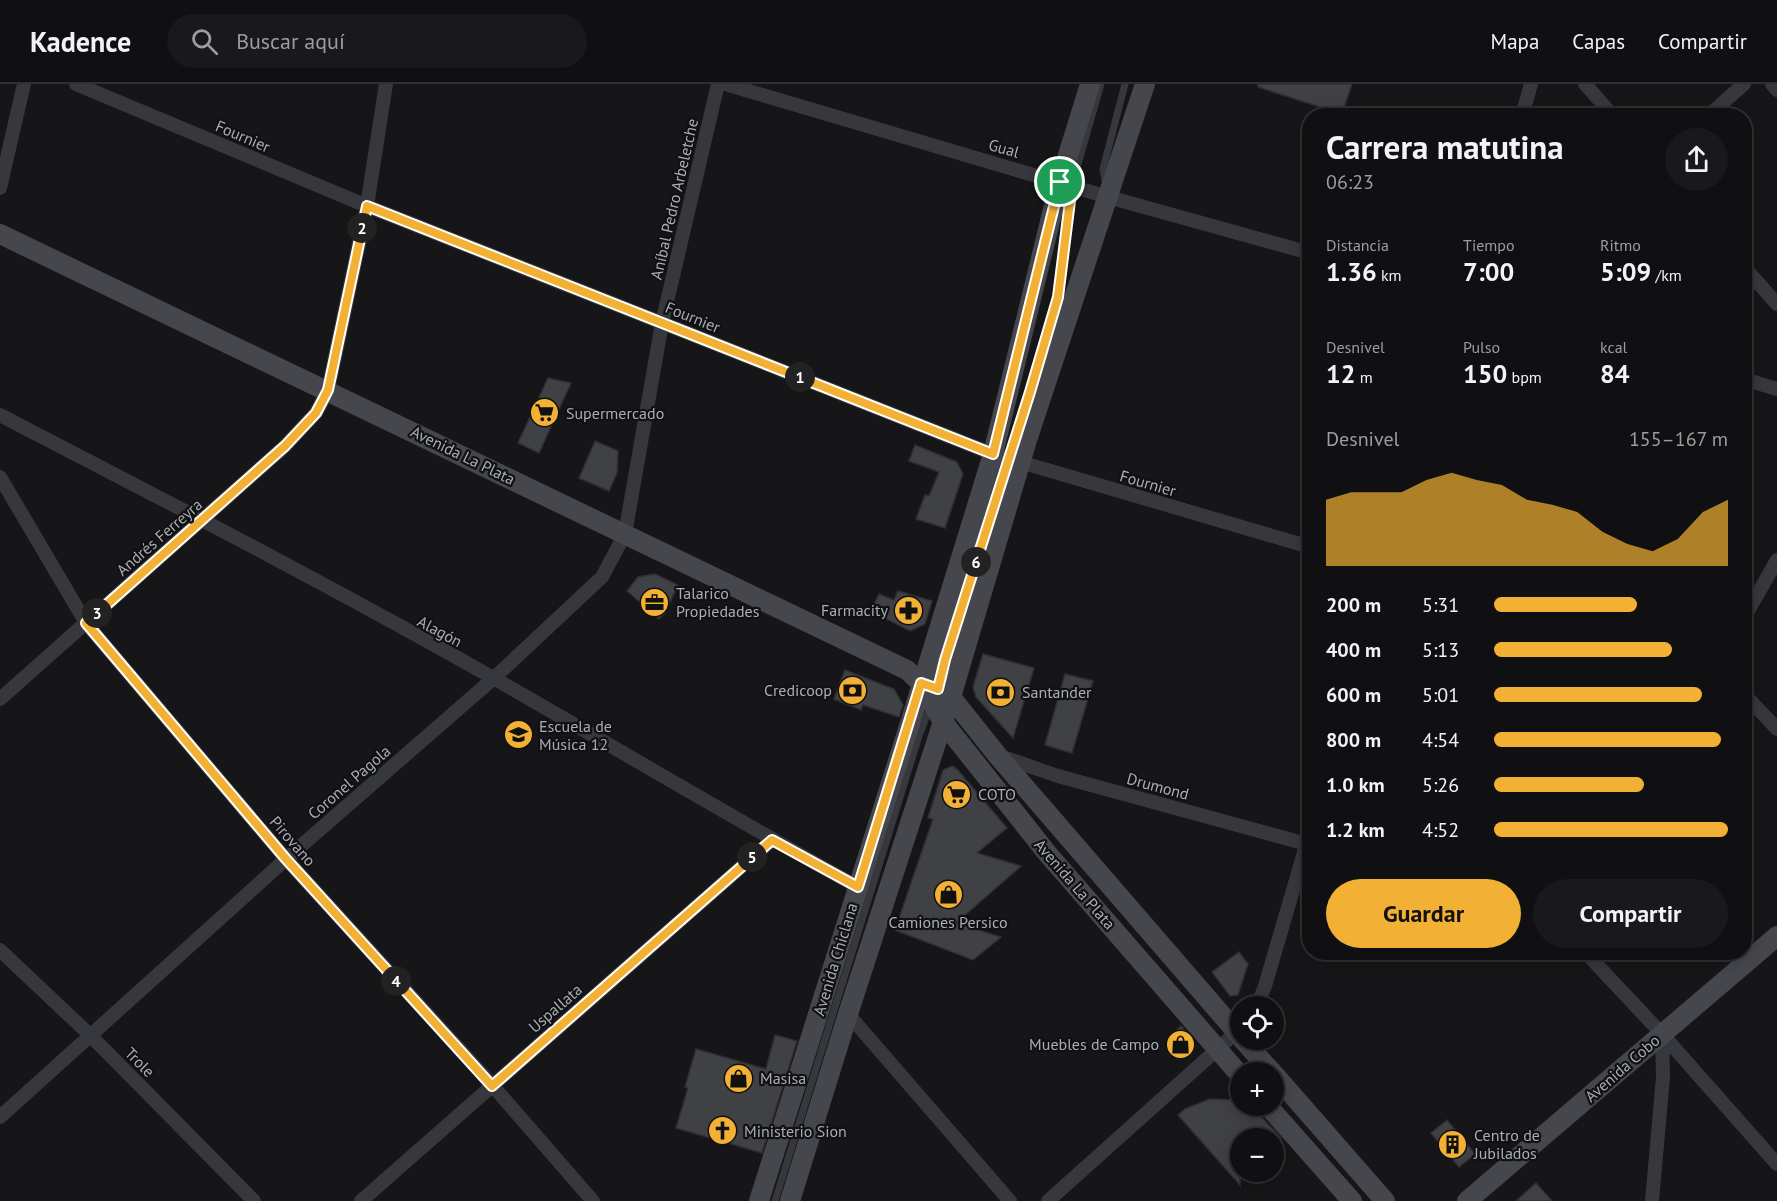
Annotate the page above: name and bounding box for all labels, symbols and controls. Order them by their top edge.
search box [167,14,587,68]
text: Kadence [30,23,131,60]
icon: search [188,25,221,58]
text: Buscar aquí [236,27,345,55]
text: Mapa [1491,28,1539,55]
text: Capas [1572,28,1625,55]
text: Compartir [1658,28,1747,55]
street label: Fournier [213,116,274,157]
street label: Aníbal Pedro Arbeletche [646,117,702,281]
text: Carrera matutina [1326,125,1564,168]
button: share [1665,128,1728,191]
street label: Gual [986,134,1022,162]
pin [1034,156,1085,207]
icon: arrive [1043,165,1076,198]
text: 06:23 [1326,169,1374,195]
pin: 2 [347,213,377,243]
text: 2 [357,218,367,238]
text: Distancia [1326,235,1389,255]
text: Tiempo [1463,235,1515,255]
text: Ritmo [1600,235,1641,255]
text: 1.36 [1326,255,1377,288]
text: 7:00 [1463,255,1514,288]
text: 5:09 [1600,255,1651,288]
text: km [1377,265,1402,285]
text: /km [1651,265,1682,285]
street label: Fournier [663,297,724,337]
text: Desnivel [1326,337,1385,357]
text: Pulso [1463,337,1500,357]
text: kcal [1600,337,1627,357]
text: 12 [1326,357,1355,390]
text: 150 [1463,357,1507,390]
text: 84 [1600,357,1629,390]
pin: 1 [785,362,815,392]
text: 1 [795,367,805,387]
text: m [1355,367,1373,387]
text: bpm [1507,367,1542,387]
supermarket icon: Supermercado [529,397,561,429]
place label: Supermercado [566,403,664,423]
street label: Avenida La Plata [408,421,518,489]
text: Desnivel [1326,426,1399,452]
text: 155–167 m [1629,426,1728,452]
street label: Fournier [1118,465,1179,501]
street label: Andrés Ferreyra [112,494,206,580]
pin: 6 [961,547,991,577]
text: 6 [971,552,981,572]
place label: Talarico Propiedades [676,583,760,621]
office icon: Talarico Propiedades [639,586,671,618]
text: 200 m [1326,592,1381,618]
text: 5:31 [1422,592,1459,618]
pharmacy icon: Farmacity [893,594,925,626]
pin: 3 [82,598,112,628]
place label: Farmacity [821,600,889,620]
text: 3 [92,603,102,623]
street label: Alagón [414,611,466,651]
text: 400 m [1326,637,1381,663]
text: 5:13 [1422,637,1459,663]
bank icon: Credicoop [837,674,869,706]
bank icon: Santander [985,676,1017,708]
place label: Credicoop [764,680,832,700]
place label: Santander [1022,682,1092,702]
text: 600 m [1326,682,1381,708]
text: 5:01 [1422,682,1459,708]
place label: Escuela de Música 12 [539,716,612,754]
school or university icon: Escuela de Música 12 [502,719,534,751]
text: 800 m [1326,727,1381,753]
text: 4:54 [1422,727,1459,753]
street label: Coronel Pagola [304,741,394,823]
street label: Drumond [1125,768,1191,804]
text: 1.0 km [1326,772,1385,798]
text: 5:26 [1422,772,1459,798]
supermarket icon: COTO [941,778,973,810]
place label: COTO [978,784,1016,804]
street label: Pirovano [266,812,320,870]
text: 1.2 km [1326,817,1385,843]
text: 4:52 [1422,817,1459,843]
street label: Avenida La Plata [1030,835,1120,933]
pin: 5 [737,842,767,872]
text: 5 [747,847,757,867]
shop icon: Camiones Persico [932,878,964,910]
button: Guardar [1326,879,1521,948]
button: Compartir [1533,879,1728,948]
street label: Avenida Chiclana [808,900,862,1018]
place label: Camiones Persico [889,912,1007,932]
pin: 4 [381,966,411,996]
text: 4 [391,971,401,991]
street label: Uspallata [524,979,586,1037]
map controls [1230,996,1284,1182]
button: locate [1230,996,1284,1050]
shop icon: Muebles de Campo [1164,1028,1196,1060]
street label: Avenida Cobo [1580,1030,1664,1106]
place label: Muebles de Campo [1029,1034,1159,1054]
street label: Trole [121,1043,159,1081]
shop icon: Masisa [723,1062,755,1094]
button: + [1230,1062,1284,1116]
place label: Masisa [760,1068,806,1088]
church icon: Ministerio Sion [707,1115,739,1147]
place label: Ministerio Sion [744,1121,847,1141]
place label: Centro de Jubilados [1473,1125,1540,1163]
button: − [1230,1128,1284,1182]
building icon: Centro de Jubilados [1437,1128,1469,1160]

